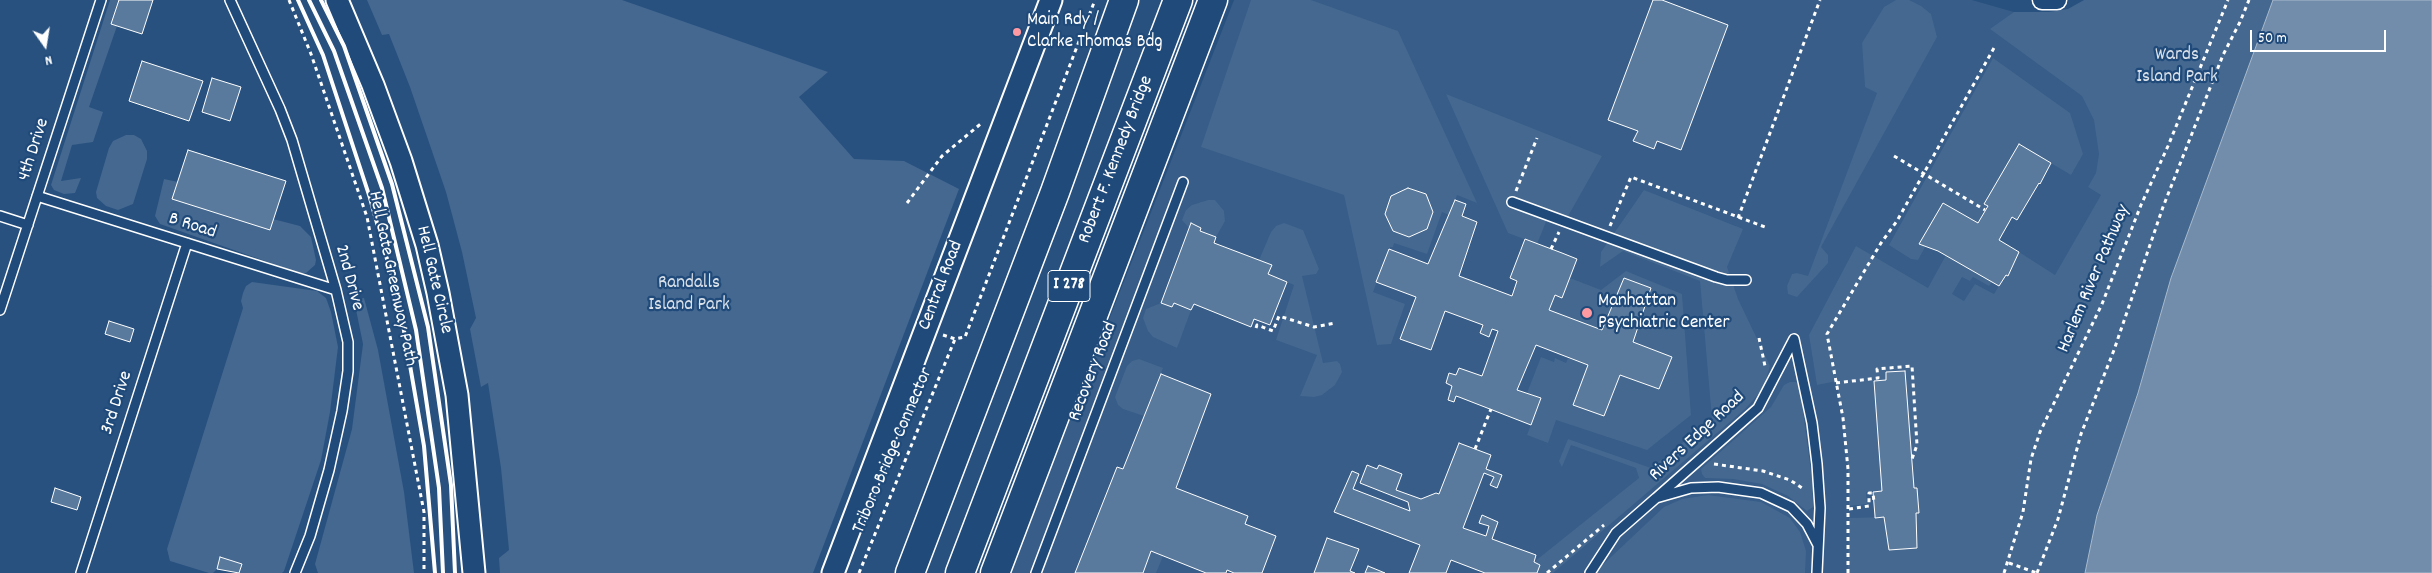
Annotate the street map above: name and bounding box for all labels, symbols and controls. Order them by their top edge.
place label: Main Rdy / Clarke Thomas Bdg [1027,10,1163,54]
north arrow [20,20,70,70]
scale bar [2252,20,2388,52]
marker: Main Rdy / Clarke Thomas Bdg [1011,26,1023,38]
text: 50 m [2258,28,2287,50]
park label: Wards Island Park [2136,45,2218,89]
text: N [43,49,54,70]
street label: Robert F. Kennedy Bridge [1074,73,1160,247]
street label: 4th Drive [14,116,56,184]
street label: Hell Gate Greenway Path [361,189,421,369]
street label: Harlem River Pathway [2054,202,2136,356]
street label: B Road [165,209,219,245]
street label: Hell Gate Circle [410,224,456,336]
street label: Central Road [915,238,969,334]
street label: 2nd Drive [328,243,368,313]
road number: I 278 [1048,270,1090,302]
park label: Randalls Island Park [648,273,730,317]
place label: Manhattan Psychiatric Center [1598,291,1730,335]
marker: Manhattan Psychiatric Center [1580,306,1594,320]
street label: Recovery Road [1065,319,1123,425]
street label: Triboro Bridge Connector [849,365,939,537]
street label: 3rd Drive [97,368,139,438]
street label: Rivers Edge Road [1645,387,1751,487]

